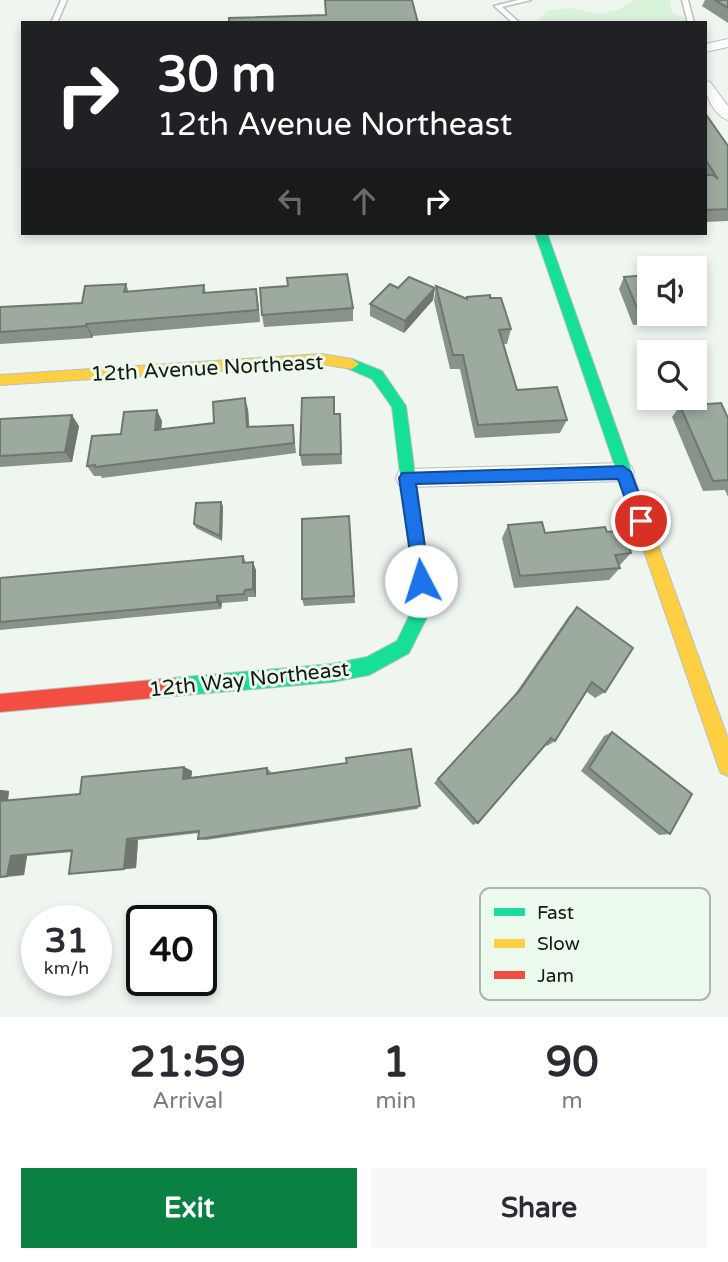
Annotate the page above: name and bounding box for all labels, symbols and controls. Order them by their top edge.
text: 30 m [157,46,276,105]
icon: right [42,49,133,140]
text: 12th Avenue Northeast [157,106,512,144]
icon: left [272,182,310,220]
icon: ahead [345,182,383,220]
icon: right [418,182,456,220]
map controls [637,256,707,410]
button: sound [637,256,707,326]
button: search [637,340,707,410]
street label: 12th Avenue Northeast [90,350,324,387]
pin [611,491,671,551]
icon: arrive [622,502,660,540]
position arrow [384,544,458,618]
street label: 12th Way Northeast [148,657,350,702]
legend [480,888,710,1000]
text: Fast [537,902,574,924]
speed limit sign: 40 [126,905,217,996]
text: 31 [45,920,88,962]
text: Slow [537,933,580,955]
text: km/h [44,957,89,979]
text: Jam [537,965,574,987]
text: 21:59 [129,1037,246,1088]
text: 1 [383,1037,409,1088]
text: 90 [546,1037,599,1088]
text: Arrival [152,1087,223,1115]
text: min [375,1087,416,1115]
text: m [562,1087,583,1115]
button: Exit [21,1168,357,1248]
button: Share [371,1168,707,1248]

